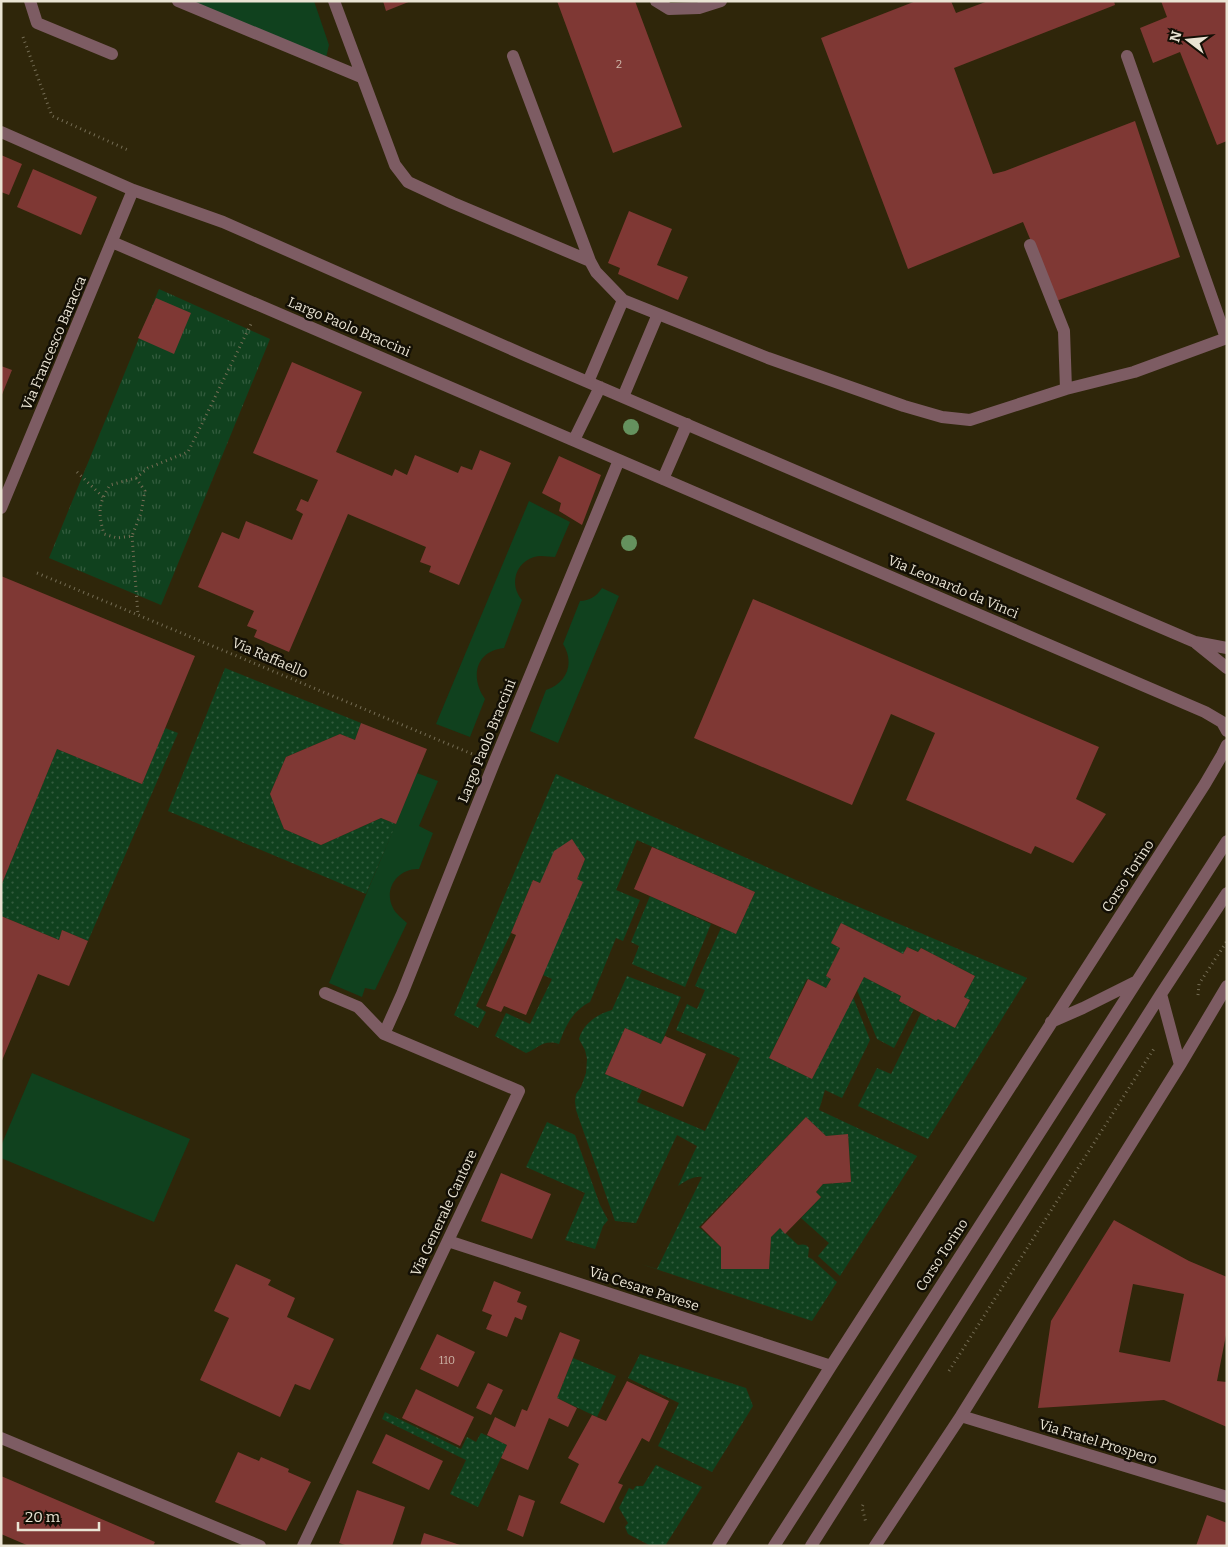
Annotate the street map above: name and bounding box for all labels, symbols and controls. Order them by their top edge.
north arrow [1163,15,1213,65]
text: N [1166,29,1186,44]
house number: 2 [616,58,622,71]
street label: Via Francesco Baracca [18,273,90,412]
street label: Largo Paolo Braccini [285,293,413,361]
street label: Via Leonardo da Vinci [885,552,1021,622]
street label: Via Raffaello [229,634,311,682]
street label: Largo Paolo Braccini [454,677,520,805]
street label: Corso Torino [1098,837,1158,915]
street label: Via Generale Cantore [407,1147,481,1279]
street label: Corso Torino [912,1216,972,1294]
street label: Via Cesare Pavese [587,1263,701,1315]
house number: 110 [439,1354,455,1367]
street label: Via Fratel Prospero [1037,1416,1159,1468]
scale bar [18,1500,99,1532]
text: 20 m [25,1508,61,1526]

